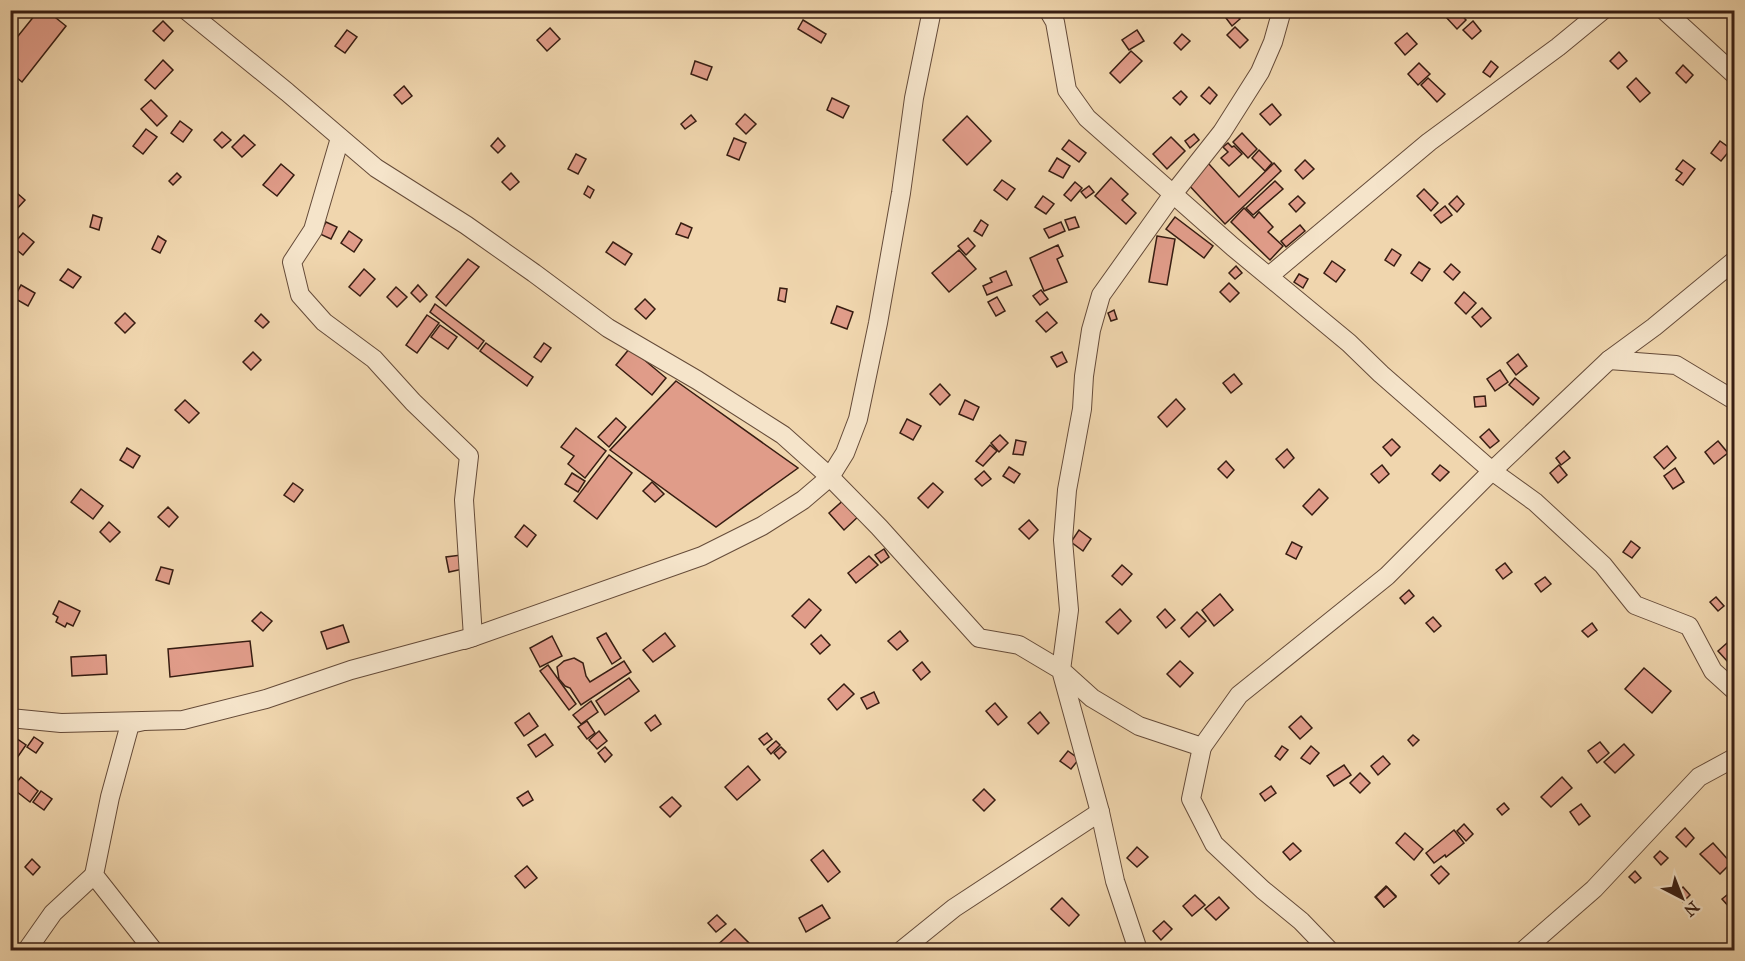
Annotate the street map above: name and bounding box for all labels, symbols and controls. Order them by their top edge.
north arrow [1652,868,1712,928]
text: N [1680,897,1703,921]

